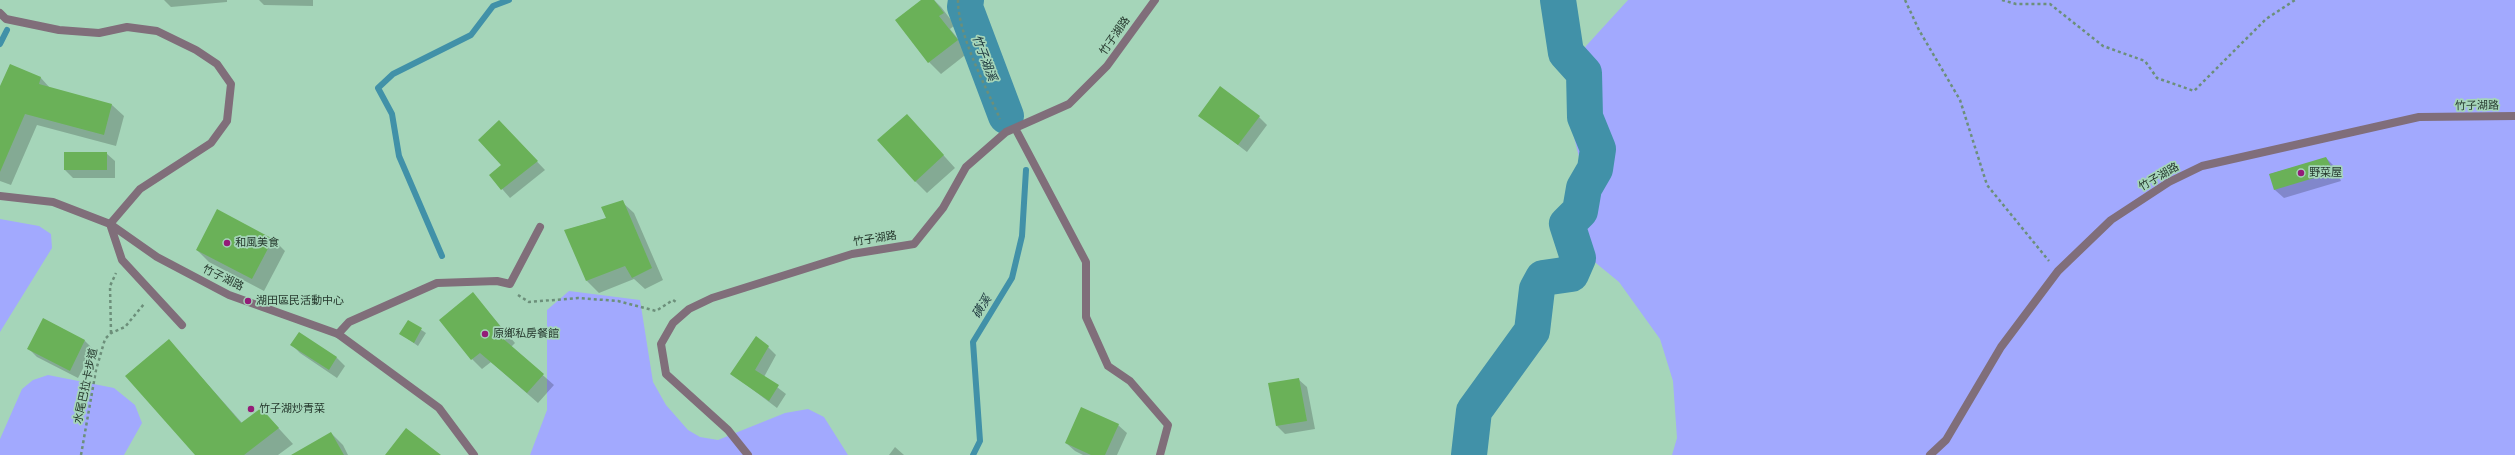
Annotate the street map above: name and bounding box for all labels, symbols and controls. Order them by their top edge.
street label: 竹子湖路 [1097,14,1133,58]
water label: 竹子湖溪 [969,33,999,83]
street label: 竹子湖路 [2455,99,2499,113]
street label: 竹子湖路 [2137,160,2181,194]
place label: 野菜屋 [2309,166,2342,180]
marker: 野菜屋 [2296,168,2306,178]
street label: 竹子湖路 [852,229,898,249]
place label: 和風美食 [235,236,279,250]
marker: 和風美食 [222,238,232,248]
street label: 竹子湖路 [200,262,246,294]
water label: 磺溪 [970,293,994,321]
place label: 湖田區民活動中心 [256,294,344,308]
marker: 湖田區民活動中心 [243,296,253,306]
place label: 原鄉私房餐館 [493,327,559,341]
marker: 原鄉私房餐館 [480,329,490,339]
street label: 水尾巴拉卡步道 [72,347,100,425]
place label: 竹子湖炒青菜 [259,402,325,416]
marker: 竹子湖炒青菜 [246,404,256,414]

